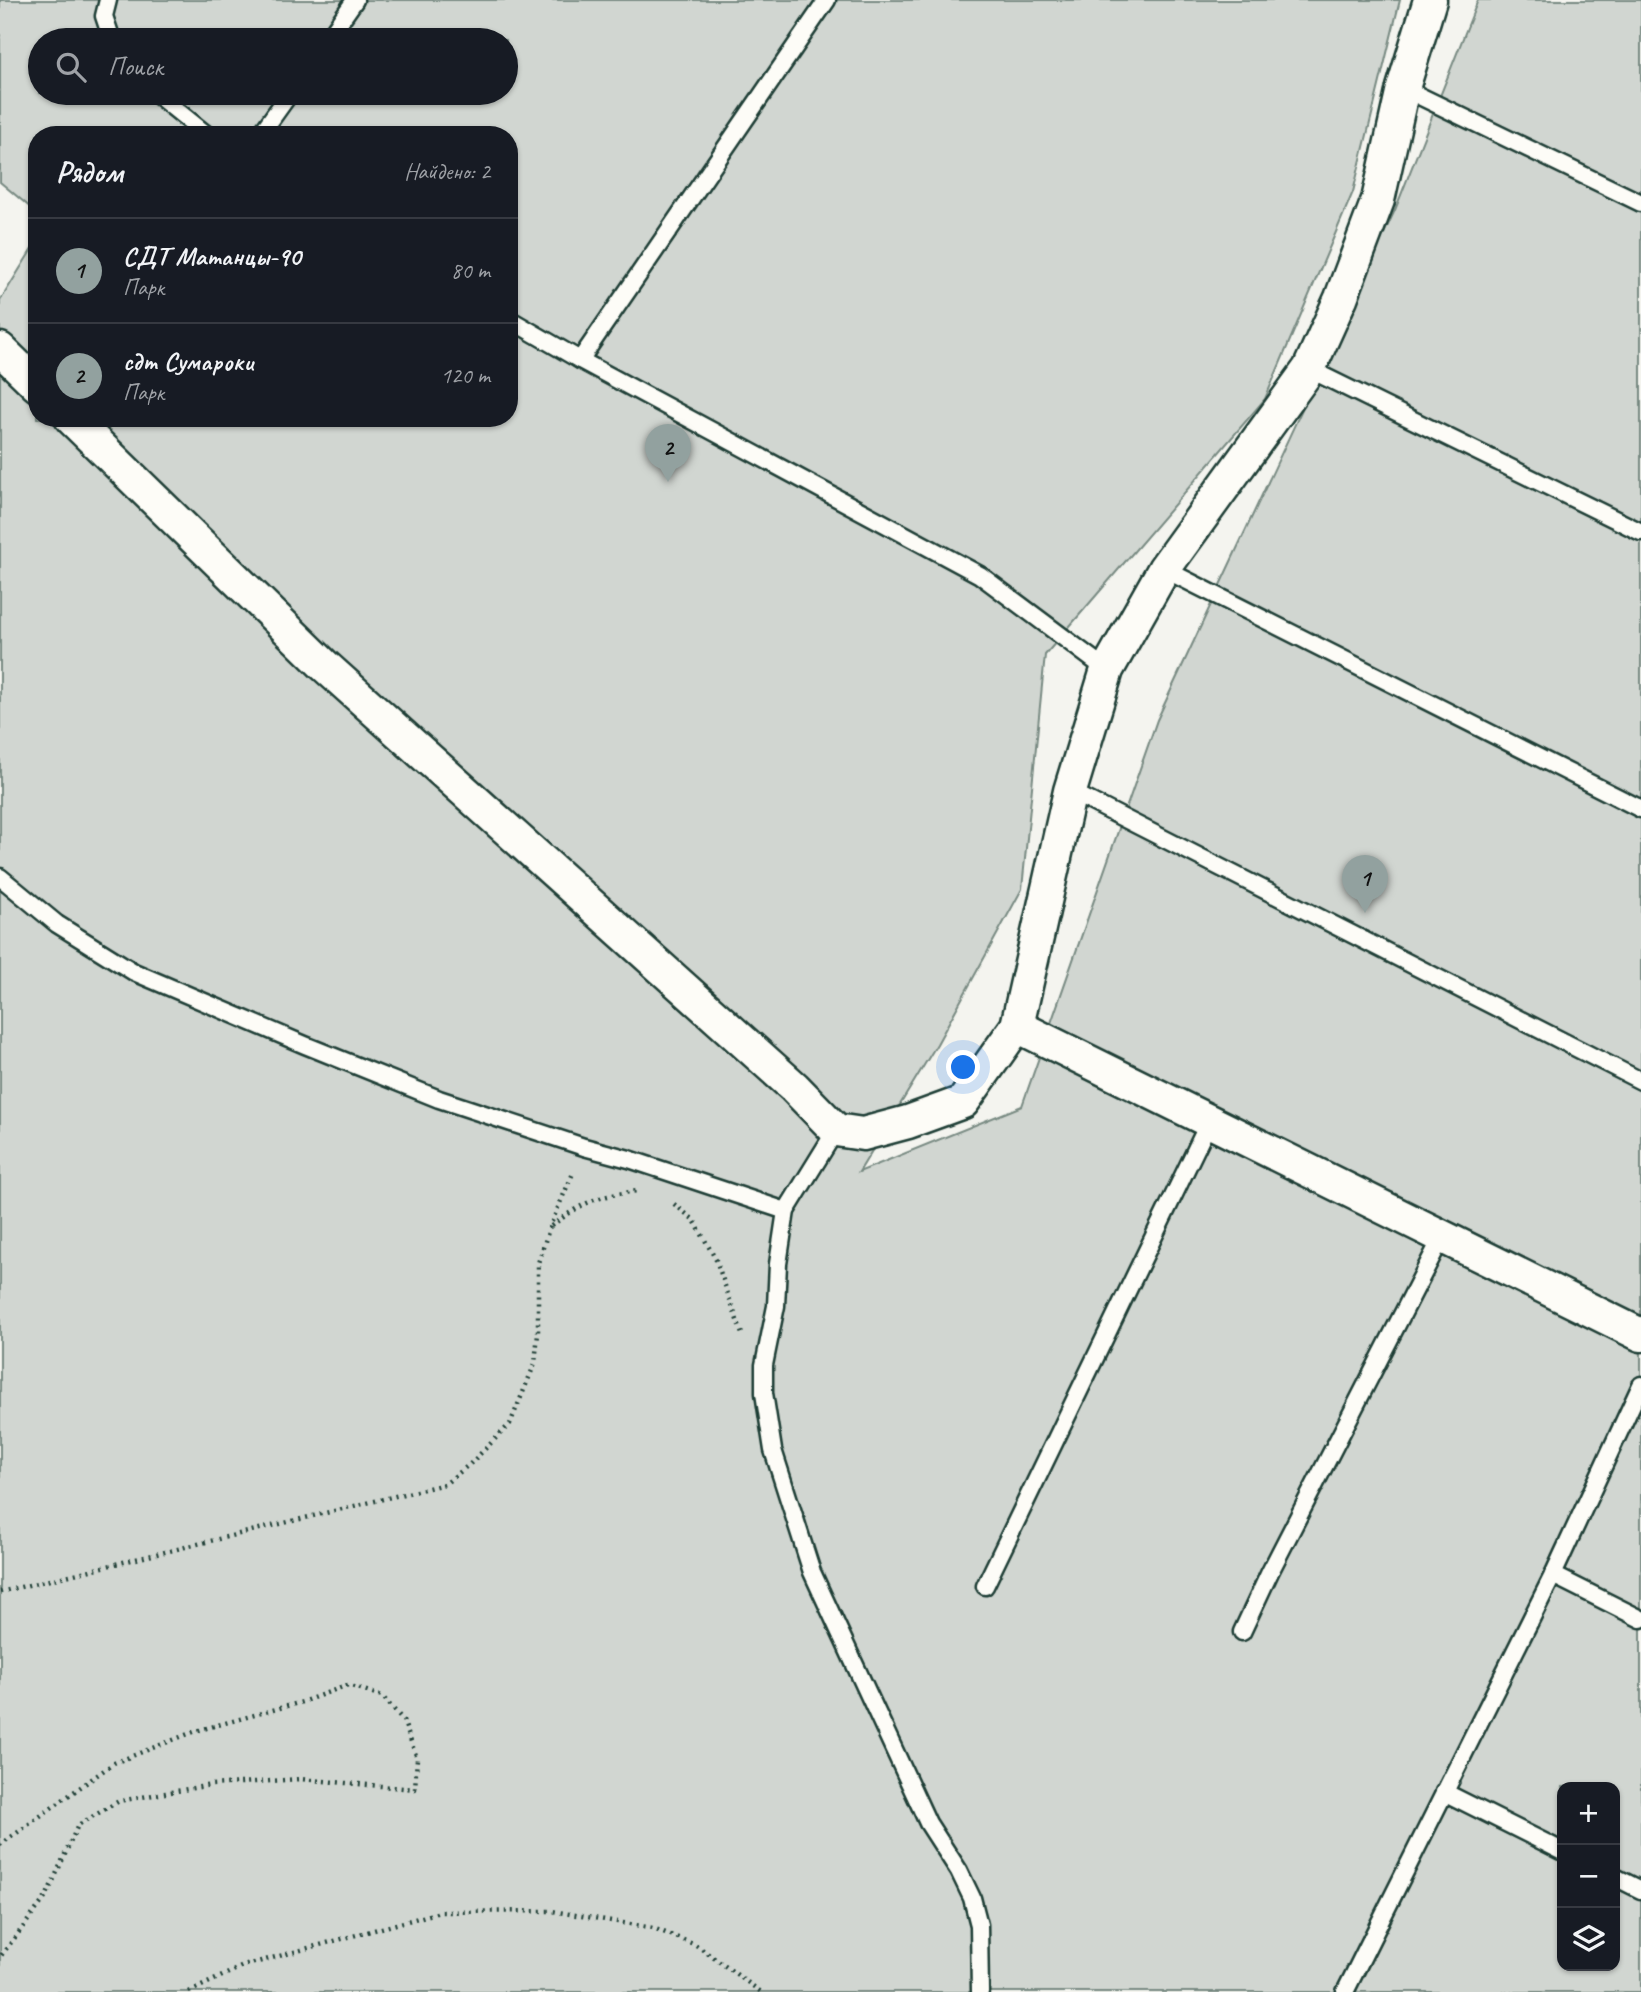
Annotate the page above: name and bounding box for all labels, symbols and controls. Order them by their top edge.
search box [28,28,518,105]
icon: search [52,48,90,86]
text: Поиск [108,50,163,83]
text: Рядом [56,153,123,191]
text: Найдено: 2 [404,157,490,186]
text: СДТ Матанцы-90 [123,240,301,273]
text: 1 [74,256,84,285]
text: 80 m [451,256,490,285]
text: Парк [123,273,164,302]
text: сдт Сумароки [123,345,253,378]
text: 2 [74,361,84,390]
text: 120 m [441,361,490,390]
text: Парк [123,378,164,407]
pin: 2 [645,424,691,482]
pin: 1 [1342,855,1388,913]
your location [946,1050,980,1084]
map controls [1557,1782,1620,1971]
button: + [1557,1782,1620,1845]
button: − [1557,1845,1620,1908]
button: layers [1557,1908,1620,1971]

